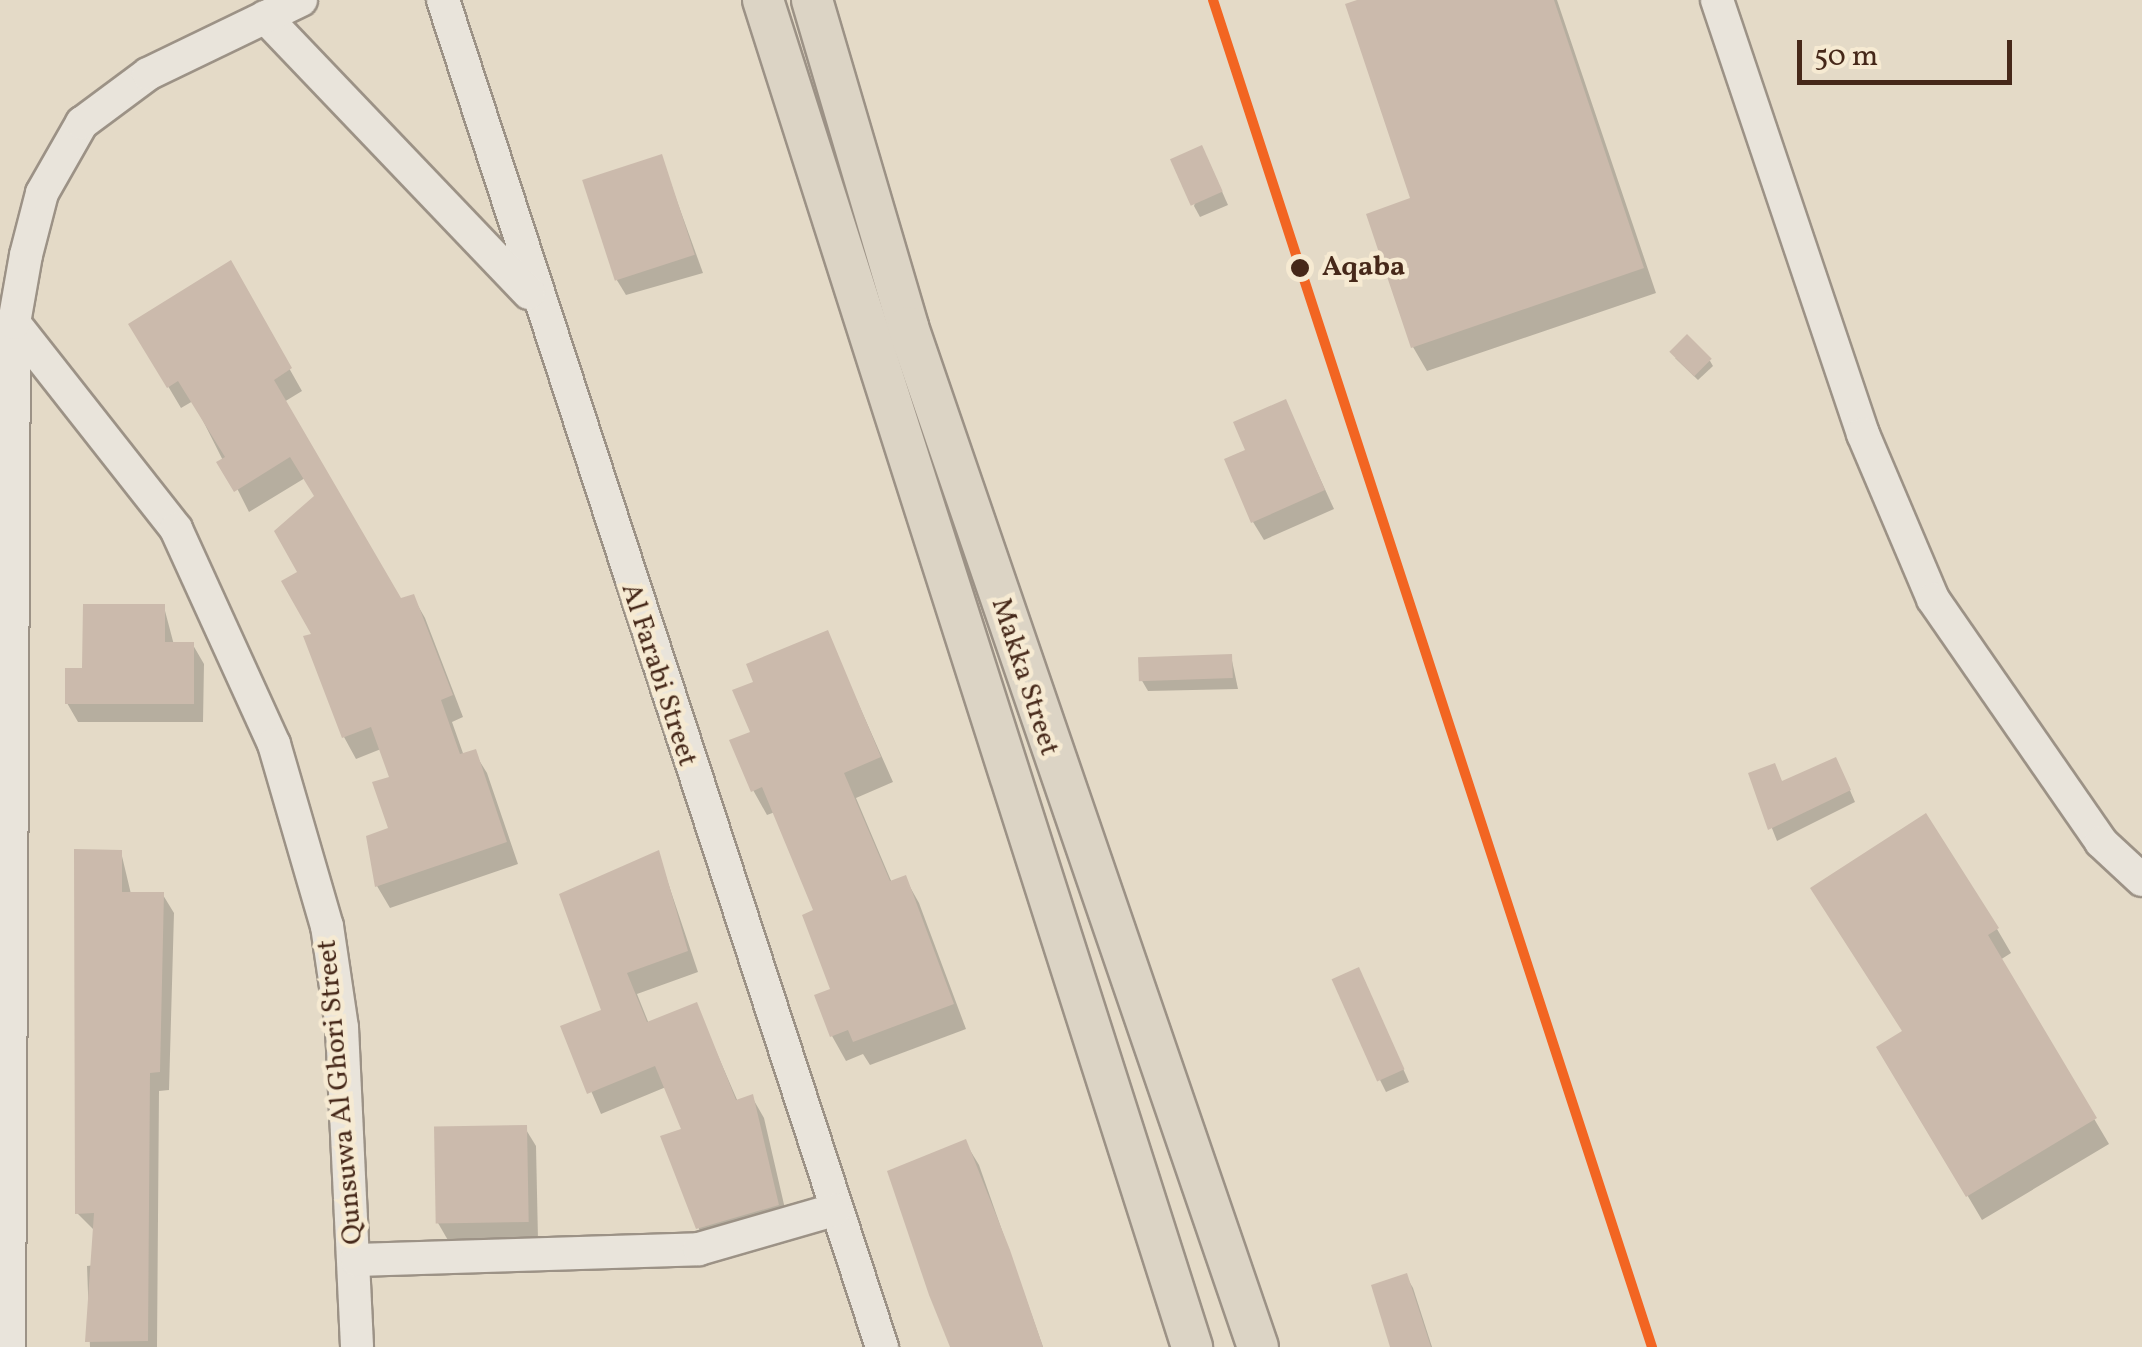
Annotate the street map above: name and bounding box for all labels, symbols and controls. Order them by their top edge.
scale bar [1802,20,2017,82]
text: 50 m [1814,36,1878,78]
place label: Aqaba [1322,251,1405,285]
marker: Aqaba [1287,255,1313,281]
street label: Al Farabi Street [613,579,703,771]
street label: Makka Street [983,594,1065,760]
street label: Qunsuwa Al Ghori Street [311,938,371,1246]

